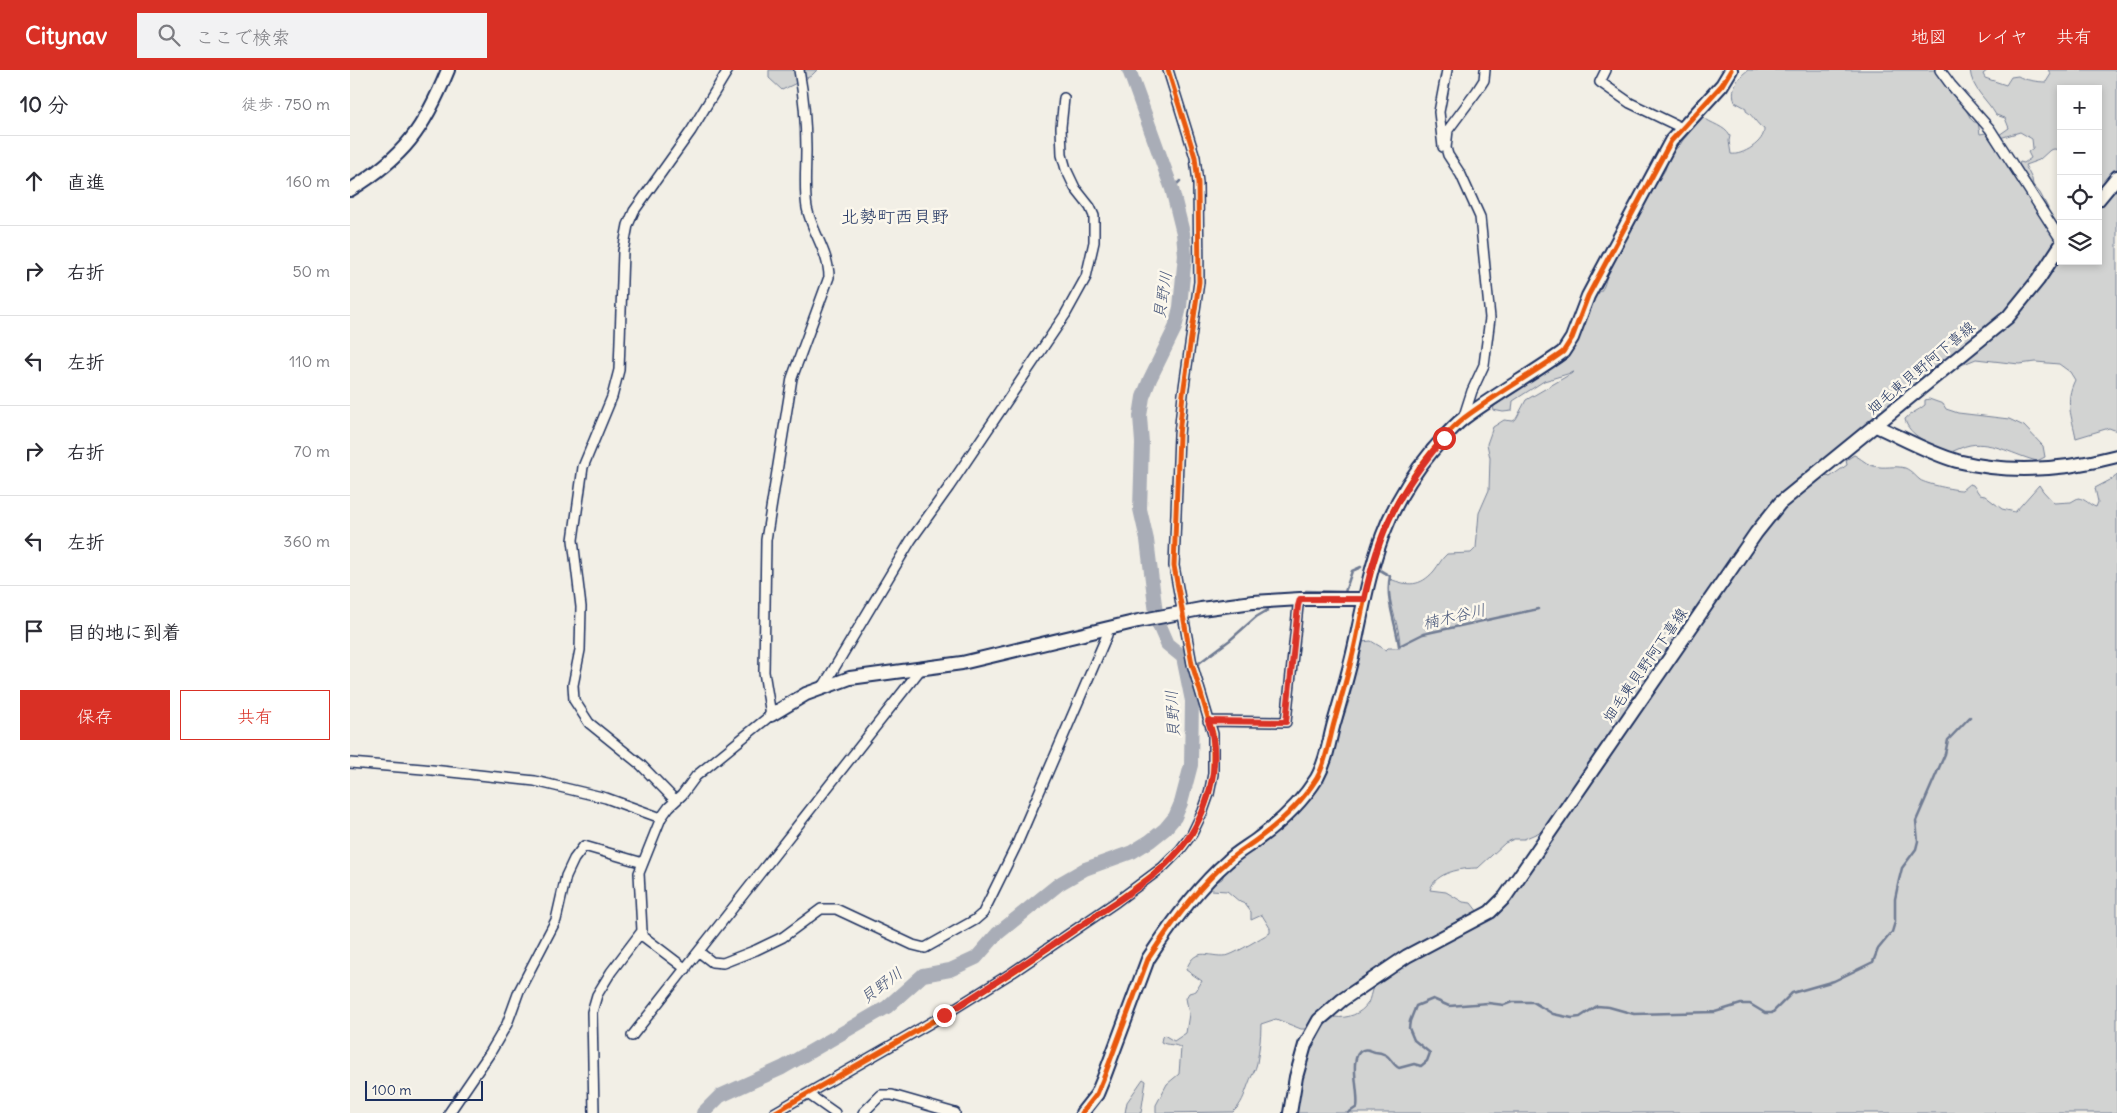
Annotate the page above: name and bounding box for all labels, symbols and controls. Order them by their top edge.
search box [137,13,487,58]
text: Citynav [25,20,107,50]
icon: search [155,21,183,49]
text: ここで検索 [195,25,290,49]
text: 地図 [1911,25,1947,48]
text: レイヤ [1975,25,2028,48]
text: 共有 [2056,25,2092,48]
map controls [2057,85,2102,265]
button: + [2057,85,2102,130]
text: 10 分 [20,91,68,118]
text: 徒歩 · 750 m [241,94,330,114]
button: − [2057,130,2102,175]
icon: ahead [20,167,48,195]
text: 直進 [67,170,105,194]
text: 160 m [286,171,330,191]
button: locate [2057,175,2102,220]
district label: 北勢町西貝野 [841,205,949,228]
button: layers [2057,220,2102,265]
icon: right [20,257,48,285]
text: 右折 [67,260,105,284]
text: 50 m [292,261,330,281]
water label: 貝野川 [1148,270,1176,320]
street label: 畑毛東貝野阿下喜線 [1863,317,1978,418]
icon: left [20,347,48,375]
text: 左折 [67,350,105,374]
text: 110 m [289,351,330,371]
route start [1433,427,1456,450]
icon: right [20,437,48,465]
text: 右折 [67,440,105,464]
text: 70 m [294,441,330,461]
icon: left [20,527,48,555]
text: 左折 [67,530,105,554]
text: 360 m [283,531,330,551]
water label: 楠木谷川 [1421,599,1487,633]
street label: 畑毛東貝野阿下喜線 [1598,604,1691,725]
icon: arrive [20,617,48,645]
text: 目的地に到着 [67,620,181,644]
button: 保存 [20,690,170,740]
button: 共有 [180,690,330,740]
water label: 貝野川 [1161,690,1183,738]
water label: 貝野川 [856,963,906,1007]
route end [933,1004,956,1027]
scale bar [365,1078,482,1101]
text: 100 m [372,1081,412,1099]

